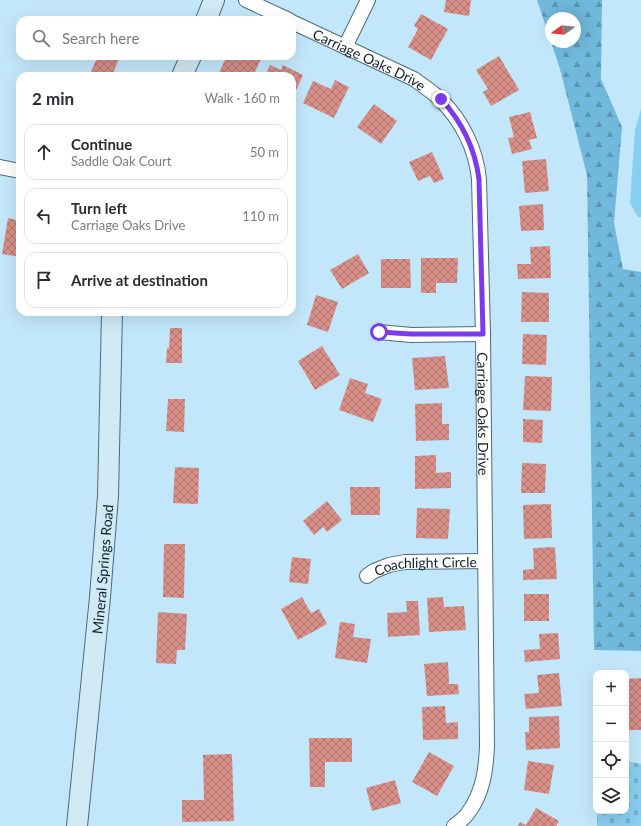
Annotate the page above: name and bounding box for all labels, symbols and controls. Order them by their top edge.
north arrow [545,12,581,48]
search box [16,16,296,60]
street label: Carriage Oaks Drive [310,25,429,94]
icon: search [30,27,52,49]
text: Search here [62,29,139,47]
text: 2 min [32,88,74,109]
text: Walk · 160 m [204,90,280,106]
route end [432,90,450,108]
text: Continue [71,135,132,153]
icon: ahead [33,141,55,163]
text: 50 m [250,144,279,160]
text: Saddle Oak Court [71,153,171,169]
text: Turn left [71,199,127,217]
icon: left [33,205,55,227]
text: 110 m [242,208,279,224]
text: Carriage Oaks Drive [71,217,185,233]
icon: arrive [33,269,55,291]
text: Arrive at destination [71,271,208,289]
route start [370,323,388,341]
street label: Carriage Oaks Drive [475,352,493,475]
street label: Mineral Springs Road [88,504,116,635]
street label: Coachlight Circle [371,553,477,579]
map controls [593,670,629,814]
button: + [593,670,629,706]
button: − [593,706,629,742]
button: locate [593,742,629,778]
button: layers [593,778,629,814]

